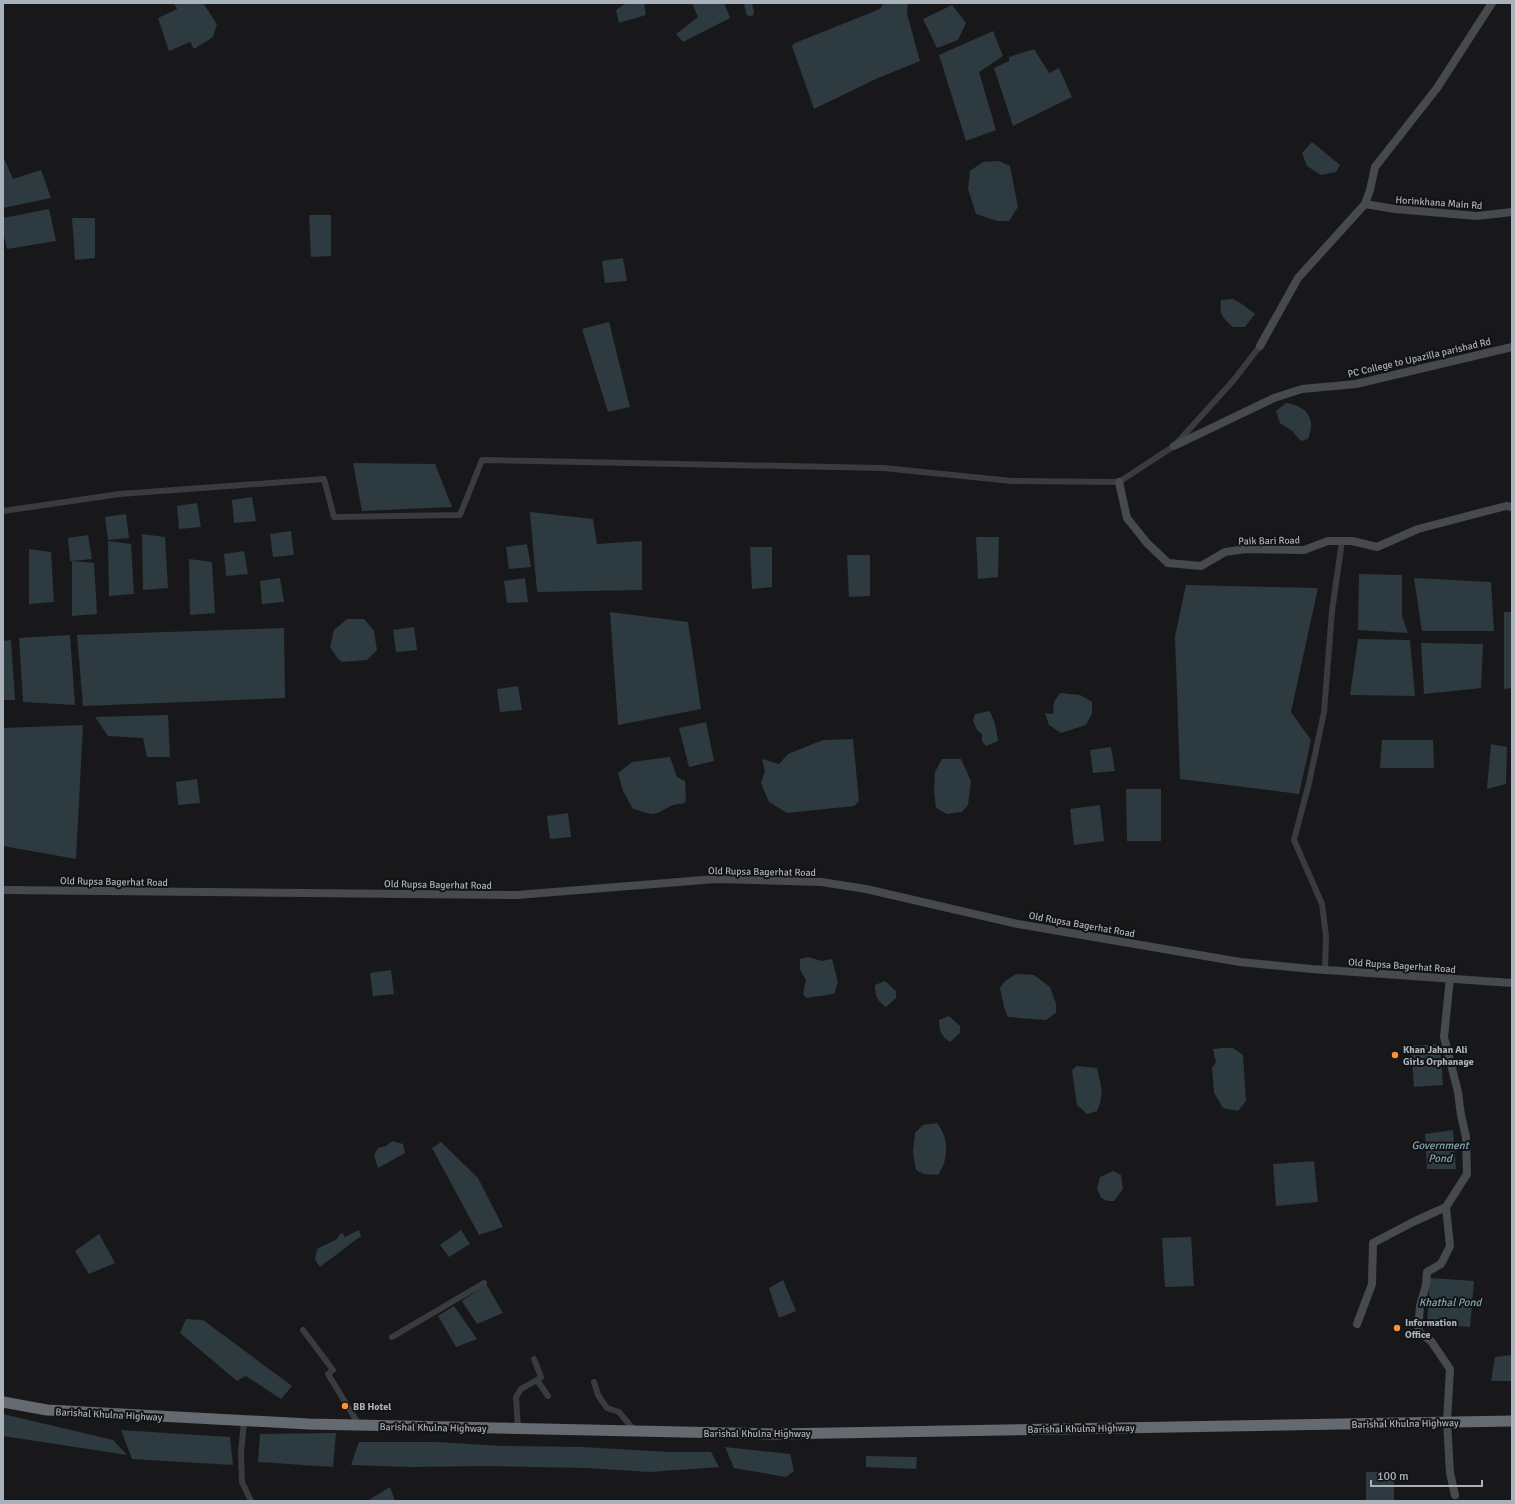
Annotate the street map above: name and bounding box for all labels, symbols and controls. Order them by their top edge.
street label: Horinkhana Main Rd [1395,194,1483,212]
street label: PC College to Upazilla parishad Rd [1346,336,1492,380]
street label: Paik Bari Road [1238,534,1300,548]
street label: Old Rupsa Bagerhat Road [708,865,816,879]
street label: Old Rupsa Bagerhat Road [60,875,168,889]
street label: Old Rupsa Bagerhat Road [384,878,492,892]
street label: Old Rupsa Bagerhat Road [1028,910,1136,940]
street label: Old Rupsa Bagerhat Road [1348,956,1456,976]
place label: Khan Jahan Ali Girls Orphanage [1403,1044,1474,1068]
marker: Khan Jahan Ali Girls Orphanage [1390,1050,1400,1060]
water label: Government Pond [1411,1139,1470,1165]
water label: Khathal Pond [1419,1296,1482,1309]
place label: Information Office [1405,1317,1457,1341]
marker: Information Office [1392,1323,1402,1333]
marker: BB Hotel [340,1401,350,1411]
place label: BB Hotel [353,1401,391,1413]
street label: Barishal Khulna Highway [55,1406,163,1424]
street label: Barishal Khulna Highway [1351,1417,1459,1431]
street label: Barishal Khulna Highway [379,1421,487,1435]
street label: Barishal Khulna Highway [1027,1422,1135,1436]
street label: Barishal Khulna Highway [703,1428,811,1440]
scale bar [1371,1462,1482,1488]
text: 100 m [1377,1469,1409,1484]

